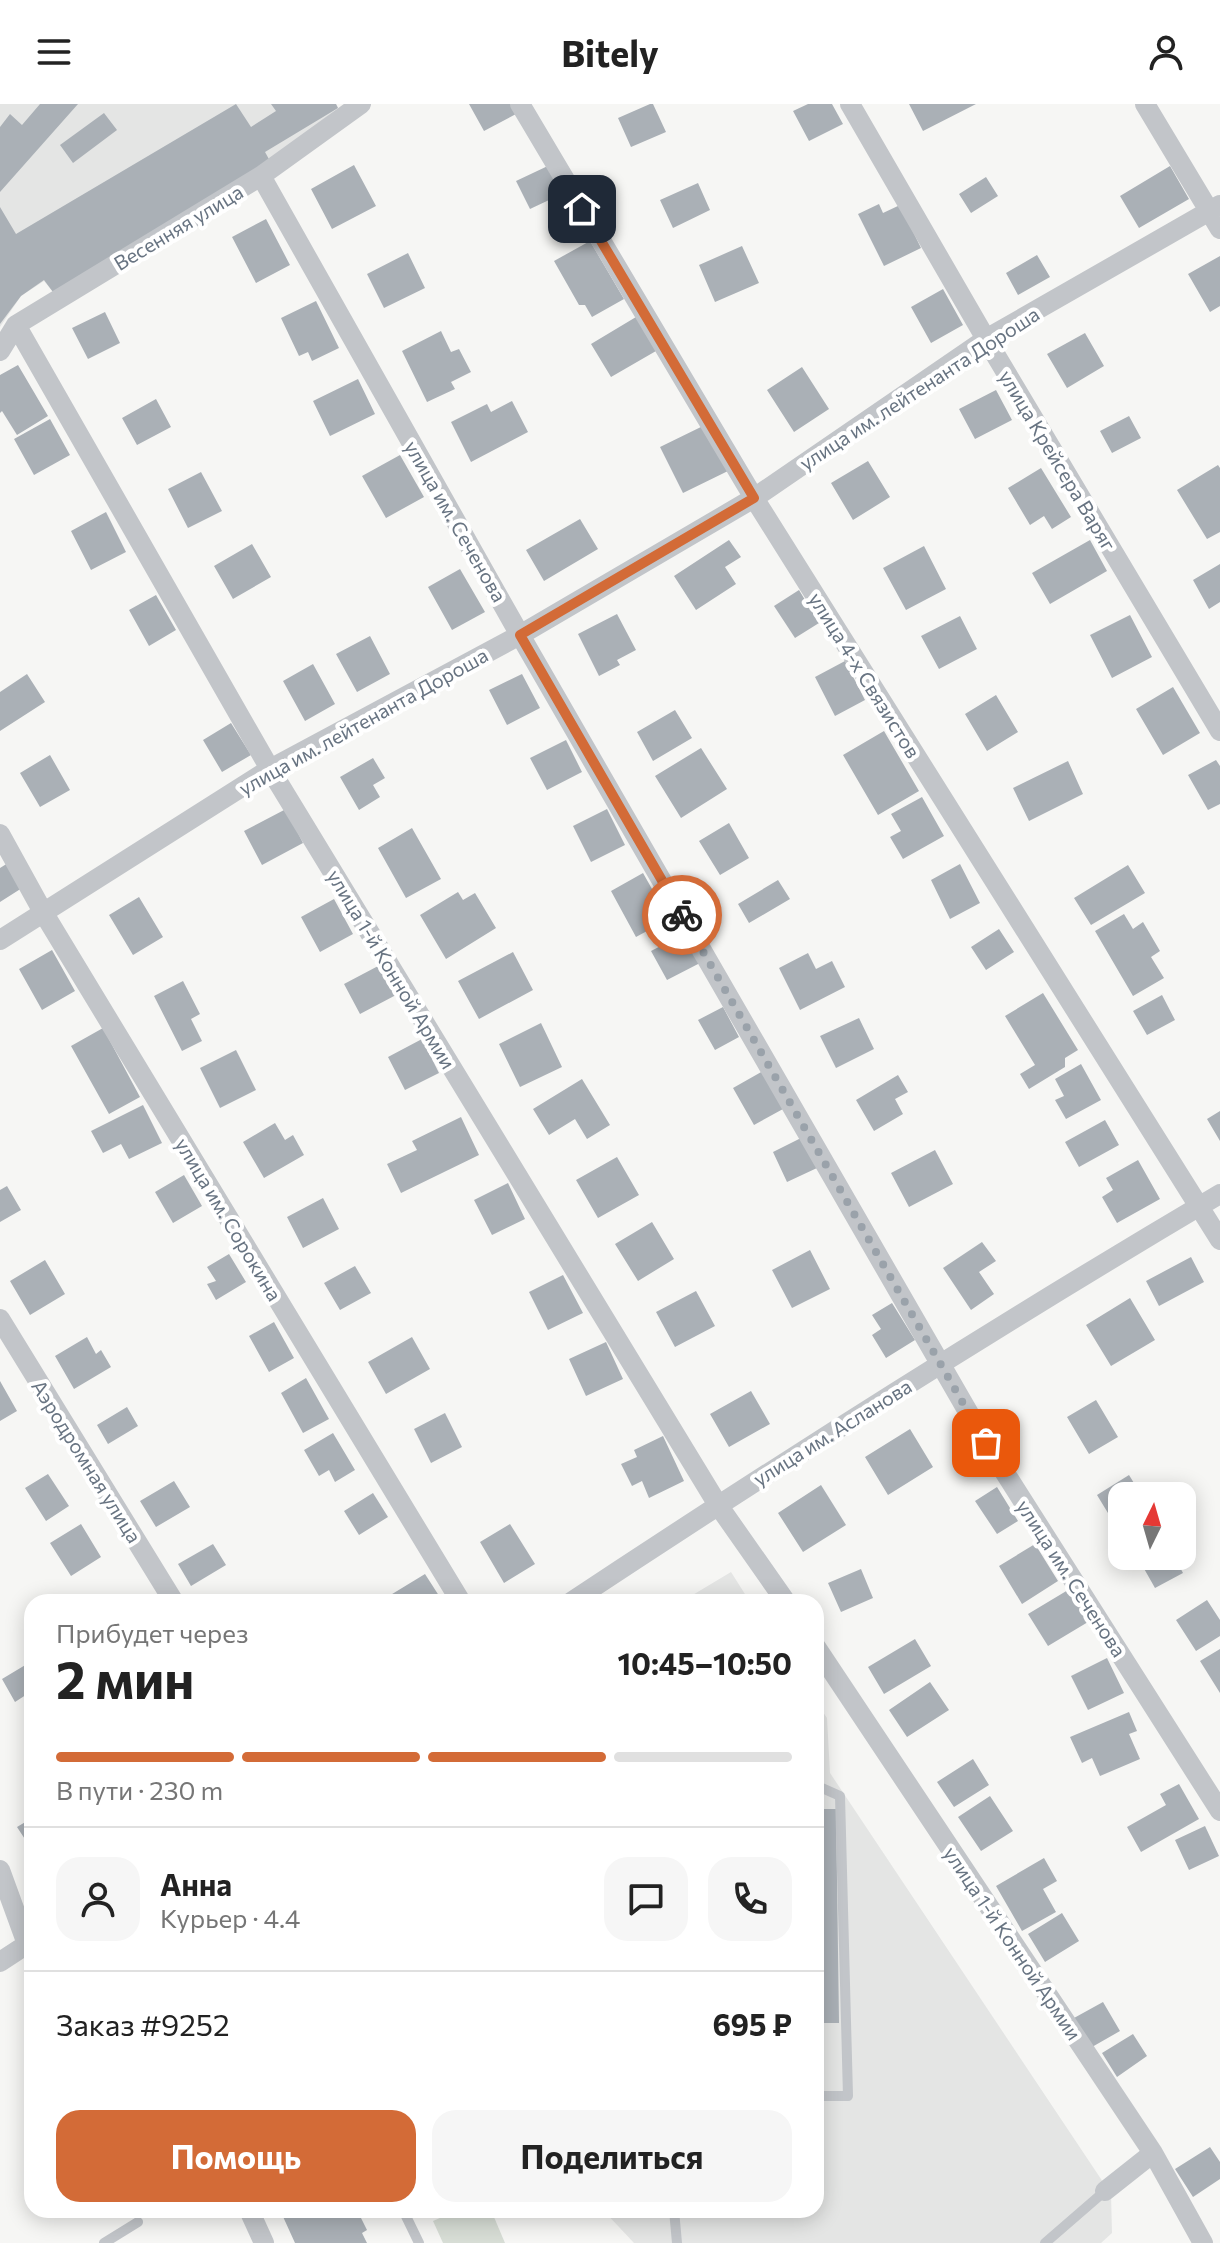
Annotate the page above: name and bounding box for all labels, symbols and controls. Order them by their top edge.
icon: menu [32,30,76,74]
text: Bitely [561,30,659,74]
icon: person [1144,30,1188,74]
pin [548,175,616,243]
street label: Весенняя улица [109,179,247,275]
icon: home [560,187,604,231]
street label: улица им. лейтенанта Дороша [795,301,1043,475]
street label: улица Крейсера Варяг [995,365,1122,555]
street label: улица им. Сеченова [400,436,512,606]
street label: улица 4-х Связистов [804,588,926,762]
street label: улица им. лейтенанта Дороша [234,642,492,800]
street label: улица 1-й Конной Армии [323,865,461,1073]
courier [642,875,722,955]
icon: bike [660,893,704,937]
street label: улица им. Сорокина [171,1133,287,1305]
street label: улица им. Асланова [748,1374,916,1490]
street label: Аэродромная улица [27,1375,147,1547]
pin [952,1409,1020,1477]
icon: bag [964,1421,1008,1465]
north arrow [1108,1482,1196,1570]
map controls [1108,1482,1196,1570]
street label: улица им. Сеченова [1012,1495,1132,1661]
text: Прибудет через [56,1617,249,1648]
text: 10:45–10:50 [617,1644,792,1681]
text: 2 мин [56,1646,194,1710]
text: В пути · 230 m [56,1774,223,1805]
street label: улица 1-й Конной Армии [939,1842,1087,2044]
button: person [56,1857,140,1941]
button: chat [604,1857,688,1941]
button: phone [708,1857,792,1941]
text: Анна [160,1865,232,1902]
text: Курьер · 4.4 [160,1902,300,1933]
text: Заказ #9252 [56,2005,230,2042]
text: 695 ₽ [712,2005,792,2042]
button: Помощь [56,2110,416,2202]
button: Поделиться [432,2110,792,2202]

